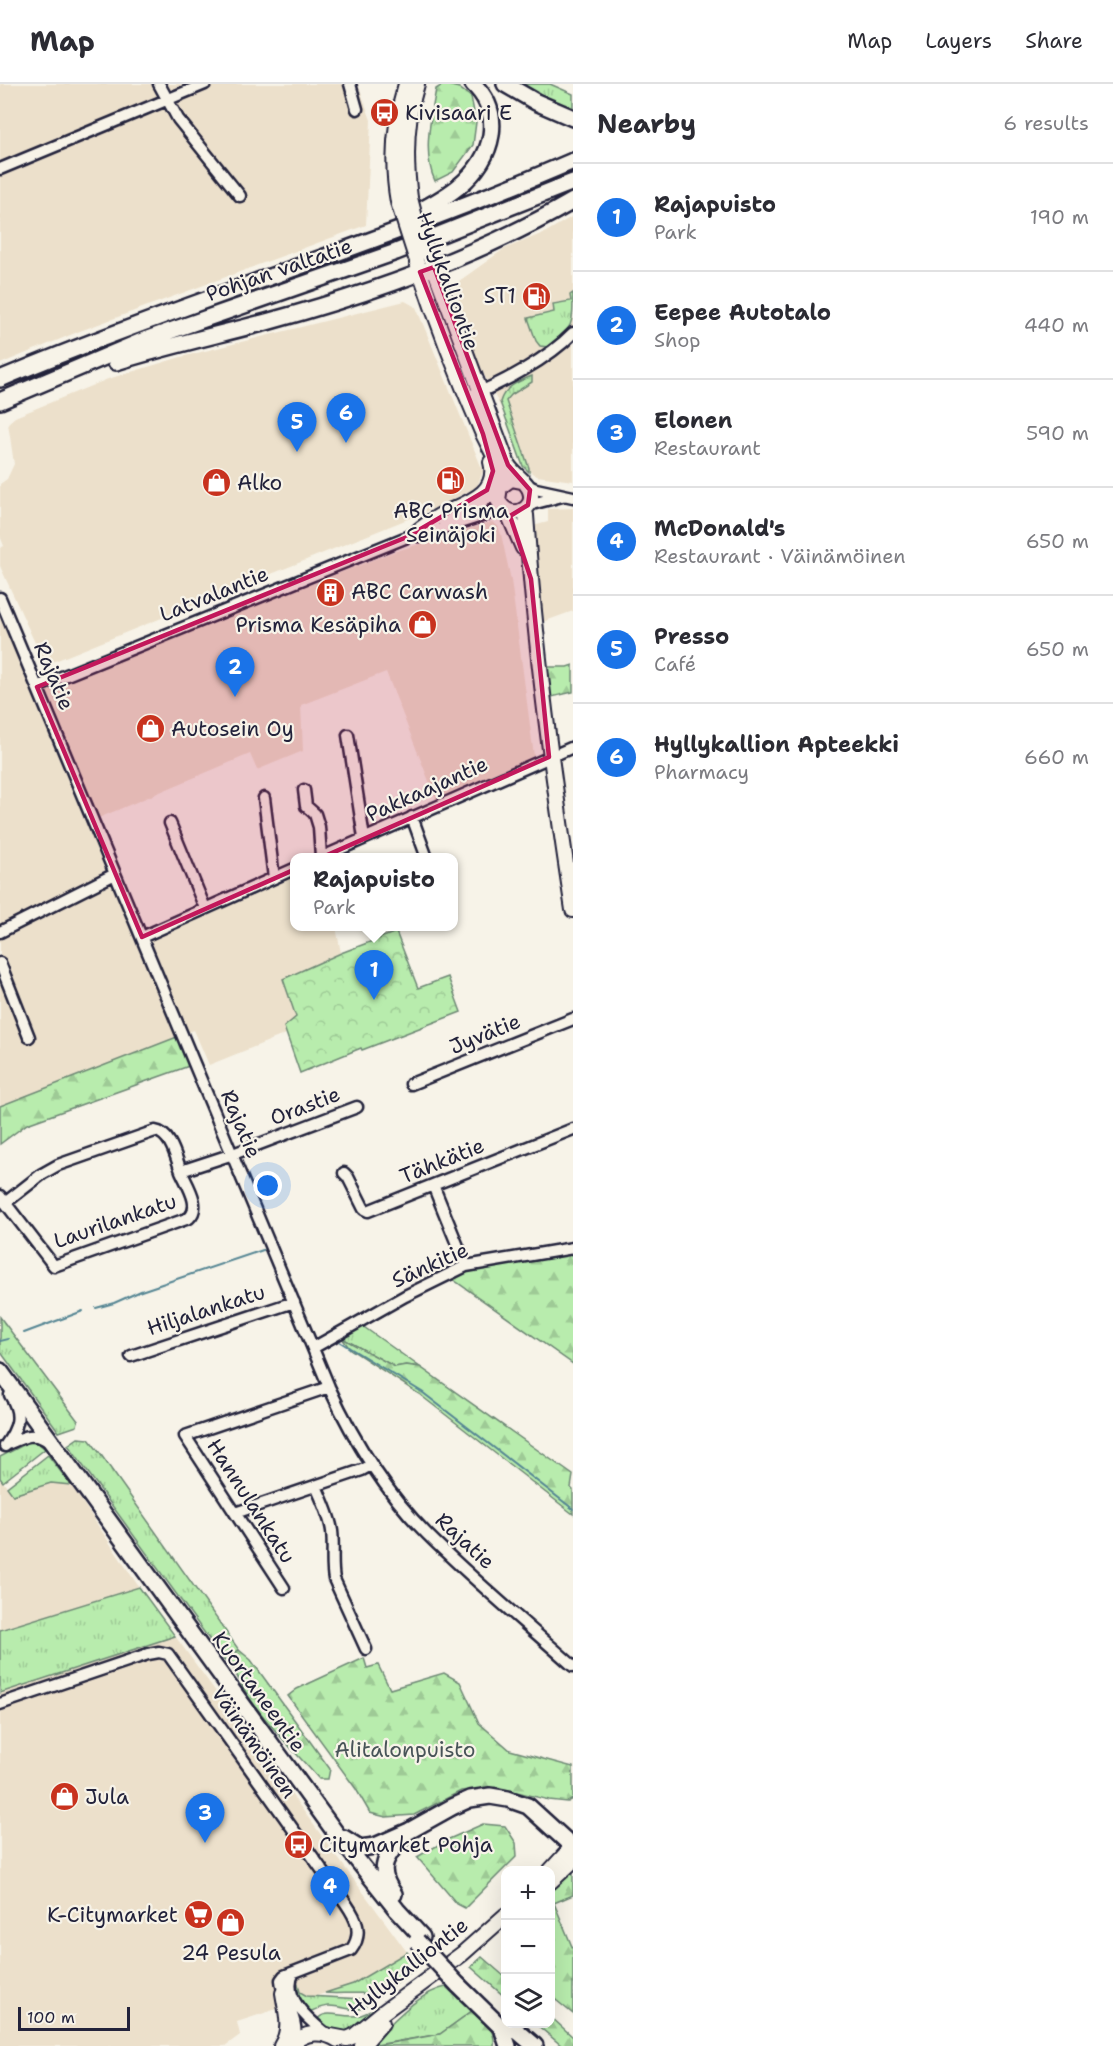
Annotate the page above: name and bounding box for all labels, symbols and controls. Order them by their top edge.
text: Map [30,22,95,60]
text: Map [847,27,892,55]
text: Layers [925,27,992,55]
text: Share [1025,27,1083,55]
bus stop icon: Kivisaari E [368,97,400,129]
place label: Kivisaari E [405,99,512,127]
text: Nearby [597,106,696,141]
text: 6 results [1003,110,1089,136]
text: Rajapuisto [654,190,776,219]
text: 1 [612,204,621,230]
text: 190 m [1030,204,1089,230]
street label: Hyllykalliontie [410,208,486,354]
text: Park [654,219,697,245]
street label: Pohjan valtatie [202,232,356,308]
fuel station icon: ST1 [521,280,553,312]
place label: ST1 [484,282,516,310]
text: Eepee Autotalo [654,298,831,327]
text: 2 [610,312,624,338]
text: 440 m [1024,312,1089,338]
text: Shop [654,327,701,353]
pin: 6 [326,394,366,443]
pin: 5 [278,402,316,452]
text: Elonen [654,406,732,435]
text: 3 [610,420,624,446]
text: 590 m [1026,420,1089,446]
text: Restaurant [654,435,761,461]
fuel station icon: ABC Prisma Seinäjoki [435,464,467,496]
shop icon: Alko [200,467,232,499]
place label: Alko [237,469,282,497]
place label: ABC Prisma Seinäjoki [393,497,509,549]
text: McDonald's [654,514,785,543]
text: 4 [610,528,624,554]
text: 650 m [1026,528,1089,554]
text: Restaurant · Väinämöinen [654,543,906,569]
street label: Latvalantie [155,559,273,629]
building icon: ABC Carwash [314,576,346,608]
place label: ABC Carwash [351,578,488,606]
shop icon: Prisma Kesäpiha [406,609,438,641]
place label: Prisma Kesäpiha [235,611,401,639]
text: Presso [654,622,729,651]
text: 5 [610,636,623,662]
text: 650 m [1026,636,1089,662]
street label: Rajatie [27,638,81,714]
pin: 2 [216,648,254,697]
text: Café [654,651,696,677]
shop icon: Autosein Oy [134,713,166,745]
place label: Autosein Oy [171,715,294,743]
text: Hyllykallion Apteekki [654,730,899,759]
text: 6 [610,744,624,770]
text: 660 m [1024,744,1089,770]
street label: Pakkaajantie [362,750,492,828]
text: Pharmacy [654,759,749,785]
popup [290,853,458,931]
text: Rajapuisto [313,865,435,894]
text: Park [313,894,356,920]
pin: 1 [354,950,394,1000]
street label: Jyvätie [445,1007,525,1061]
street label: Orastie [266,1080,344,1132]
street label: Rajatie [214,1086,268,1162]
street label: Tähkätie [396,1131,488,1191]
your location [253,1171,282,1200]
street label: Laurilankatu [50,1187,180,1255]
street label: Sänkitie [387,1236,473,1294]
street label: Hiljalankatu [143,1278,269,1342]
street label: Hannulankatu [200,1433,302,1569]
street label: Rajatie [429,1506,501,1576]
street label: Kuortaneentie [206,1626,312,1758]
street label: Väinämöinen [205,1680,303,1804]
park label: Alitalonpuisto [335,1736,475,1764]
shop icon: Jula [48,1781,80,1813]
place label: Jula [85,1783,129,1811]
pin: 3 [186,1794,224,1843]
bus stop icon: Citymarket Pohja [282,1829,314,1861]
place label: Citymarket Pohja [319,1831,493,1859]
pin: 4 [310,1866,350,1916]
map controls [501,1866,555,2028]
button: + [501,1866,555,1920]
supermarket icon: K-Citymarket [183,1899,215,1931]
place label: K-Citymarket [47,1901,178,1929]
shop icon: 24 Pesula [215,1906,247,1938]
street label: Hyllykalliontie [342,1911,474,2023]
button: − [501,1920,555,1974]
place label: 24 Pesula [181,1939,281,1967]
button: layers [501,1974,555,2028]
scale bar [18,2004,130,2032]
text: 100 m [27,2007,75,2028]

